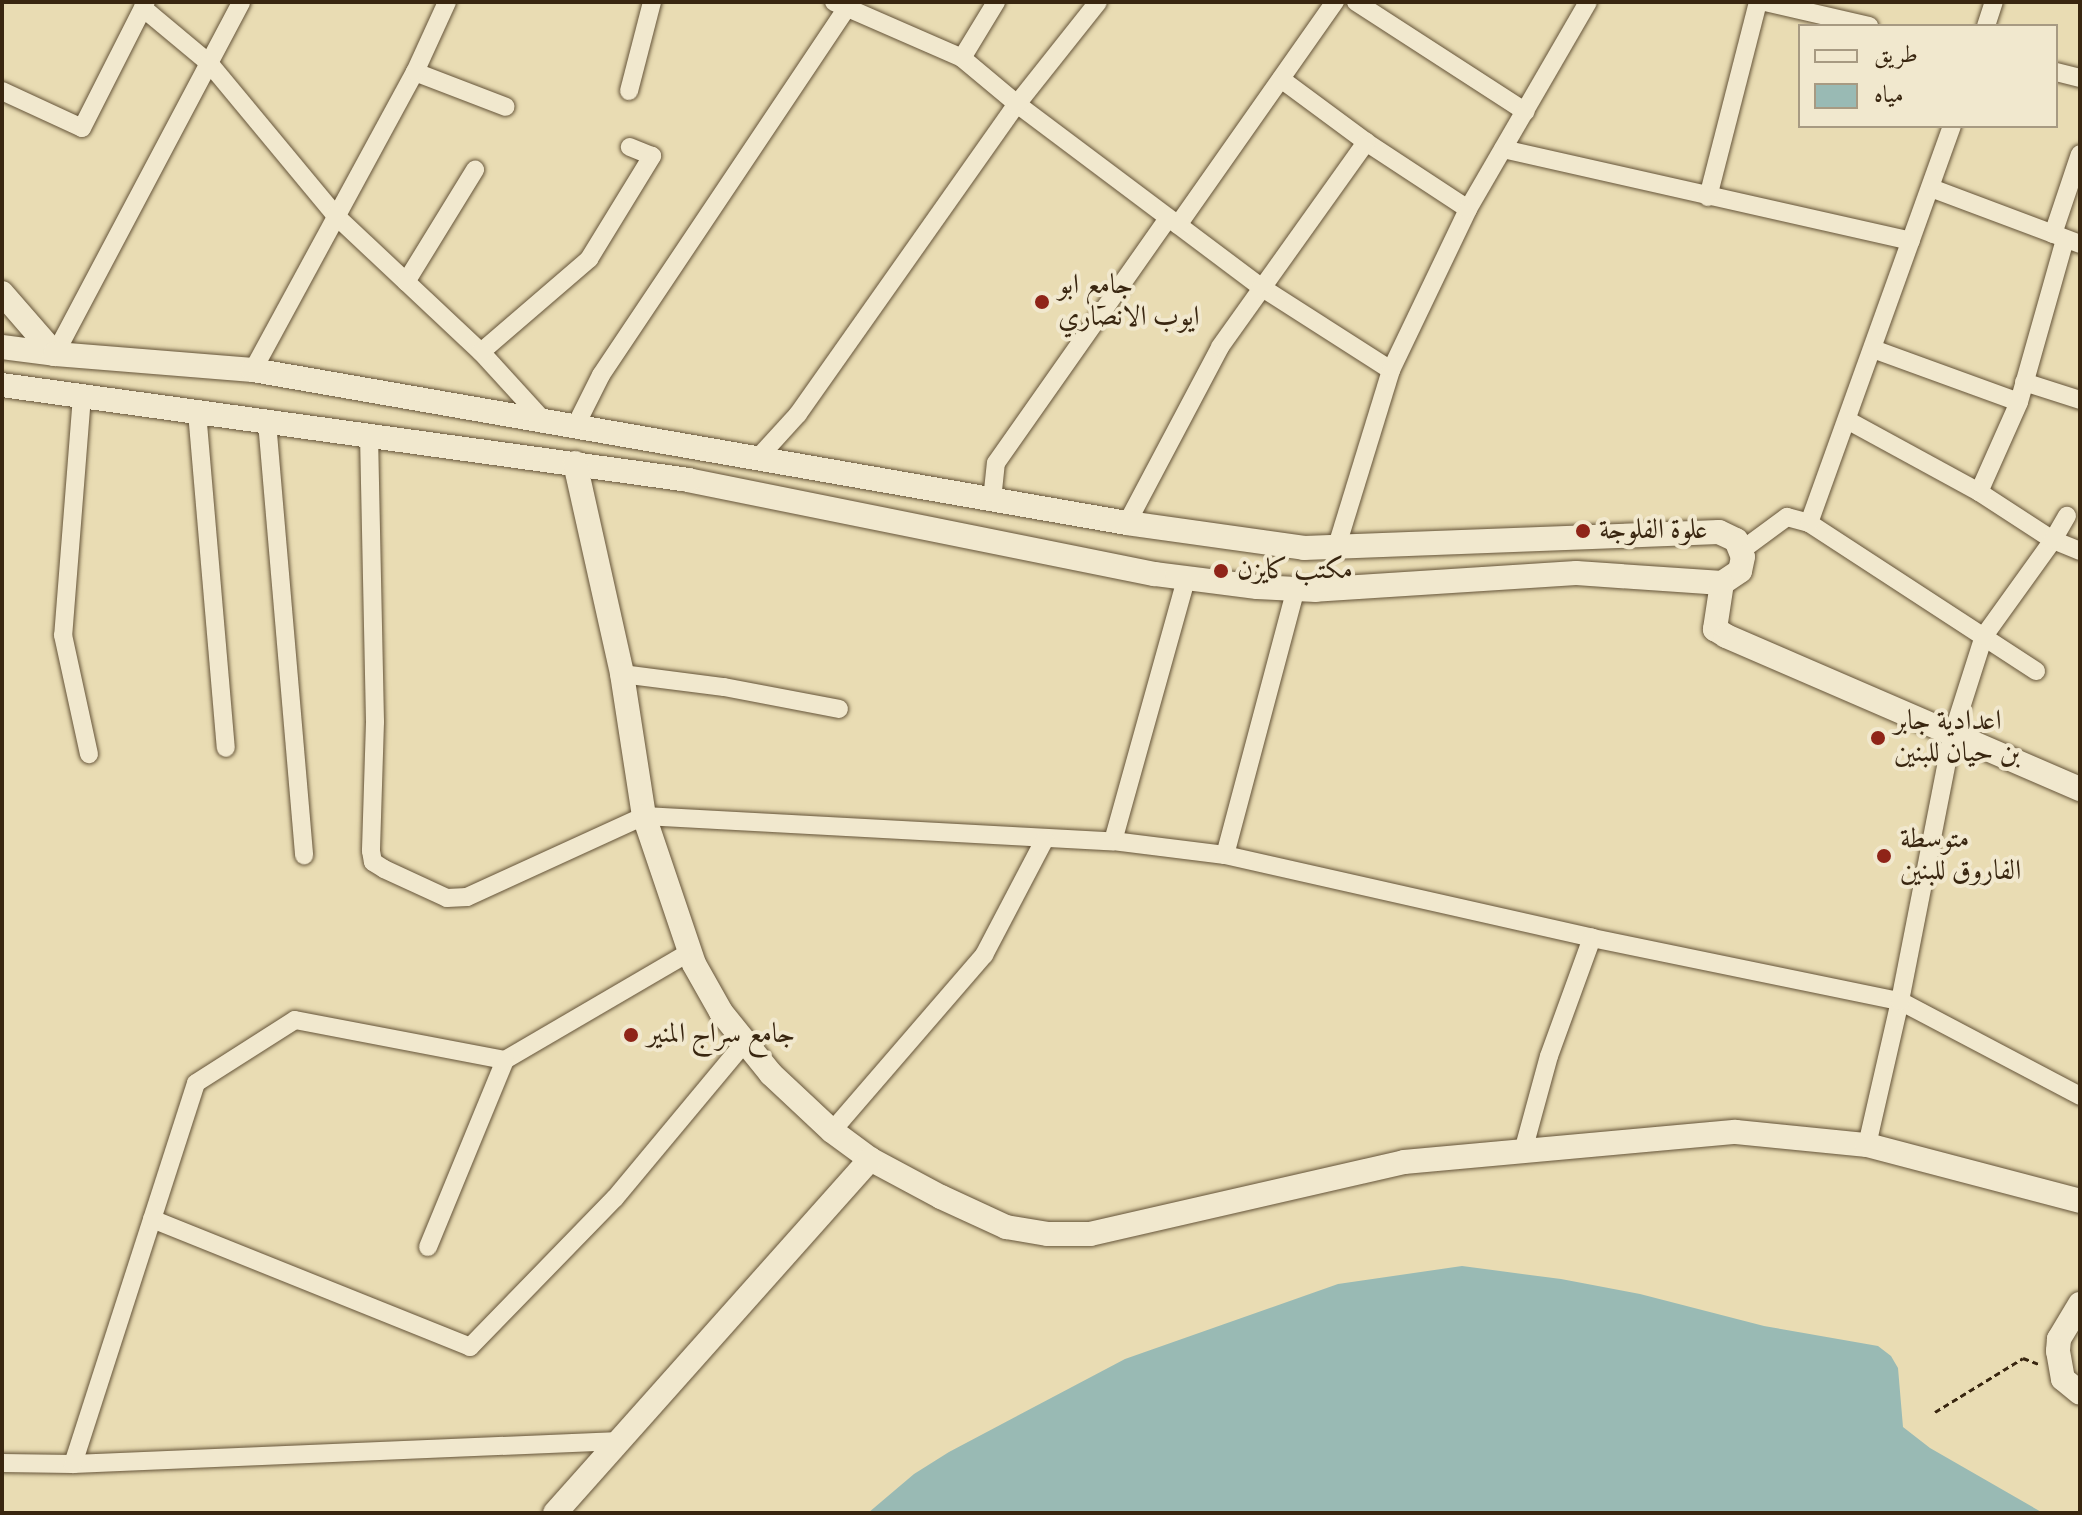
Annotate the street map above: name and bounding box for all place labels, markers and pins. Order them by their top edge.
place label: جامع ابو ايوب الانصاري [1058,269,1200,335]
marker: جامع ابو ايوب الانصاري [1033,293,1051,311]
place label: علوة الفلوجة [1599,514,1708,548]
marker: علوة الفلوجة [1574,522,1592,540]
place label: مكتب كايزن [1237,554,1353,588]
marker: مكتب كايزن [1212,562,1230,580]
place label: اعدادية جابر بن حيان للبنين [1894,705,2020,771]
marker: اعدادية جابر بن حيان للبنين [1869,729,1887,747]
place label: متوسطة الفاروق للبنين [1900,823,2021,889]
marker: متوسطة الفاروق للبنين [1875,847,1893,865]
place label: جامع سراج المنير [647,1018,795,1052]
marker: جامع سراج المنير [622,1026,640,1044]

